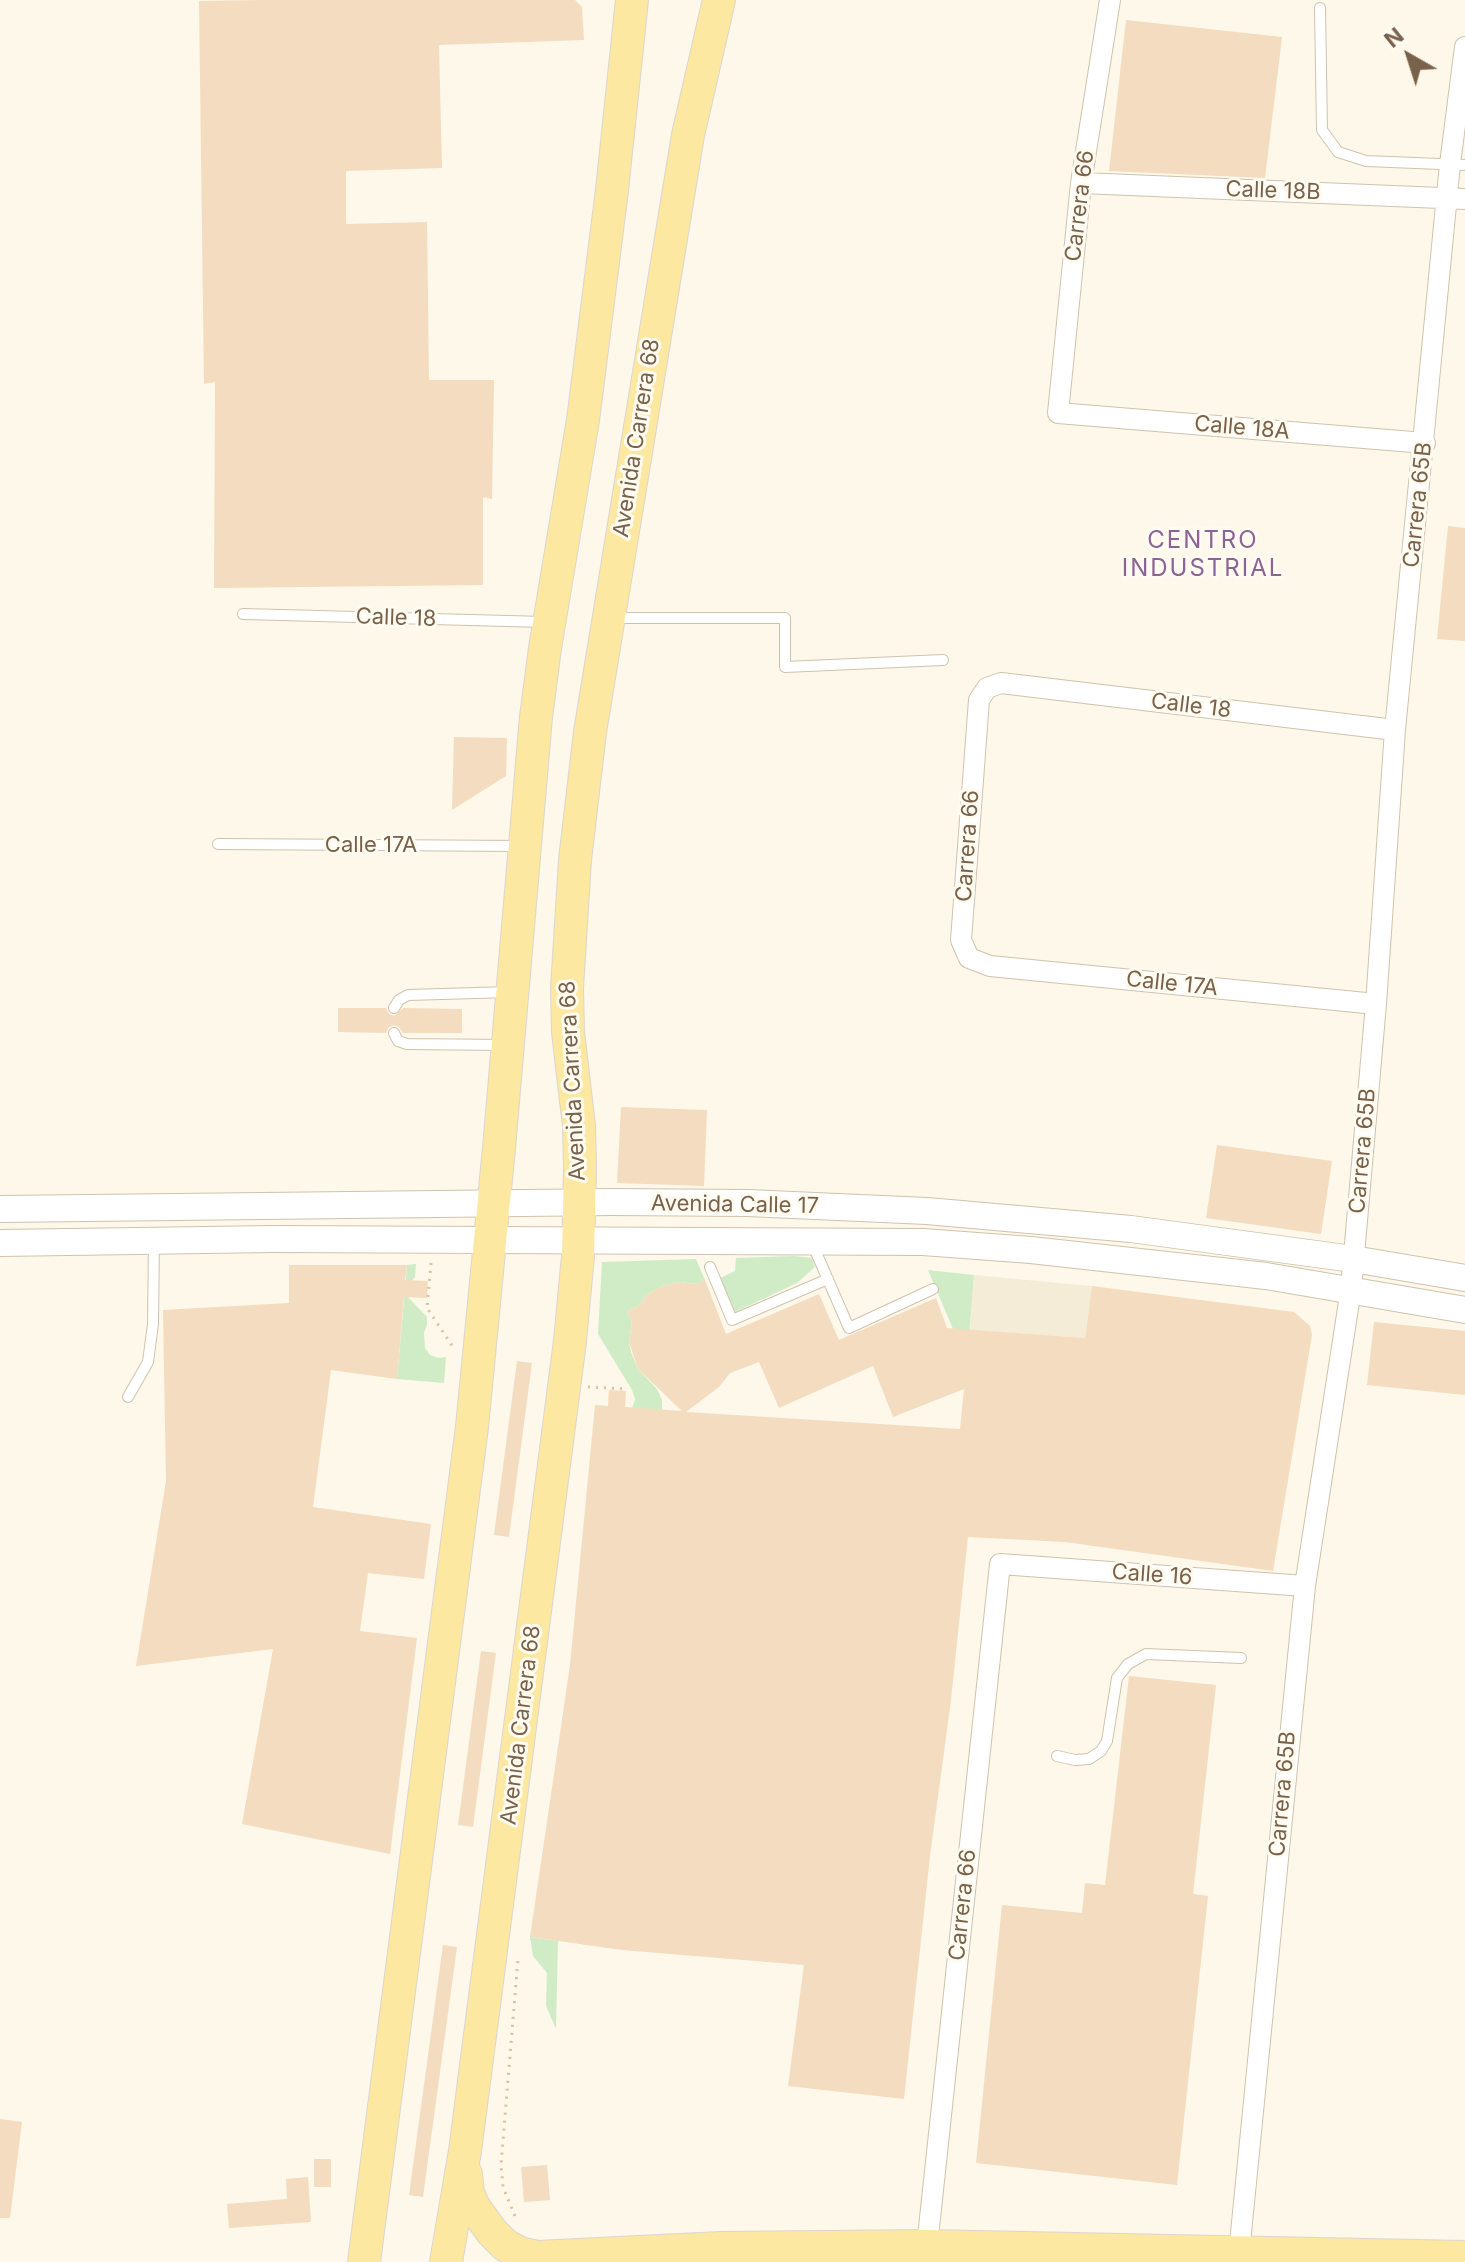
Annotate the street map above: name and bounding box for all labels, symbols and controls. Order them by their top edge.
north arrow [1369,16,1449,96]
text: N [1379,22,1409,53]
street label: Carrera 66 [1060,149,1100,263]
street label: Calle 18B [1225,176,1321,206]
street label: Avenida Carrera 68 [608,337,666,539]
street label: Calle 18A [1193,411,1291,445]
street label: Carrera 65B [1398,441,1438,569]
district label: CENTRO INDUSTRIAL [1122,527,1284,583]
street label: Calle 18 [355,603,437,633]
street label: Calle 18 [1149,688,1233,724]
street label: Carrera 66 [951,789,985,903]
street label: Calle 17A [325,832,417,858]
street label: Calle 17A [1125,966,1219,1002]
street label: Avenida Carrera 68 [555,980,591,1182]
street label: Carrera 65B [1344,1087,1382,1215]
street label: Avenida Calle 17 [651,1190,819,1220]
street label: Calle 16 [1111,1559,1193,1591]
street label: Avenida Carrera 68 [496,1624,546,1826]
street label: Carrera 65B [1264,1730,1302,1858]
street label: Carrera 66 [944,1848,982,1962]

